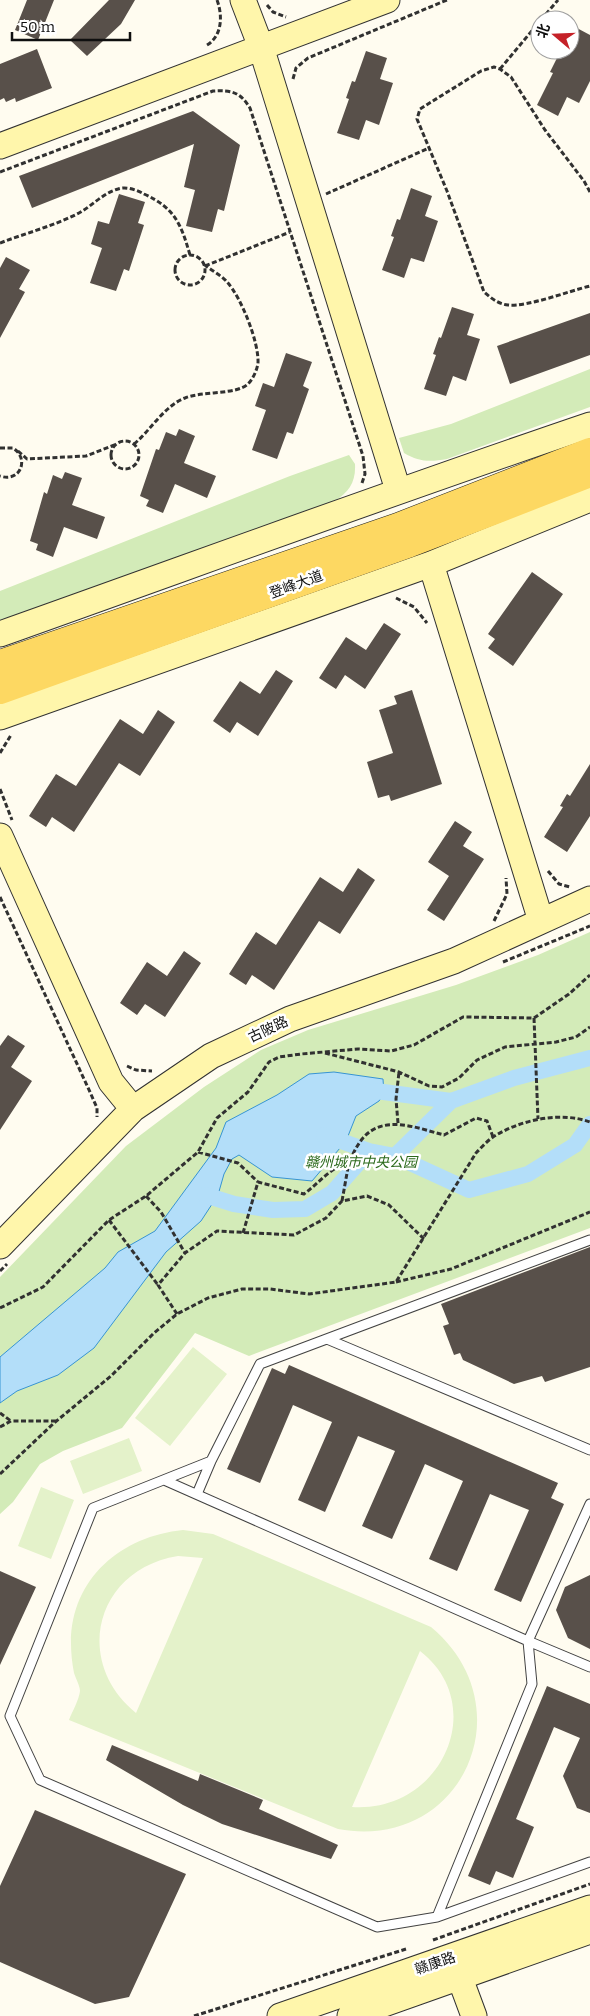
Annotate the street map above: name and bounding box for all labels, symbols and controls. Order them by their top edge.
scale bar [12,10,130,42]
north arrow [530,10,580,60]
text: 50 m [20,18,56,36]
text: 北 [533,22,553,40]
street label: 登峰大道 [267,567,325,602]
street label: 古陂路 [246,1013,291,1046]
park label: 赣州城市中央公园 [305,1154,419,1171]
street label: 赣康路 [413,1949,458,1978]

